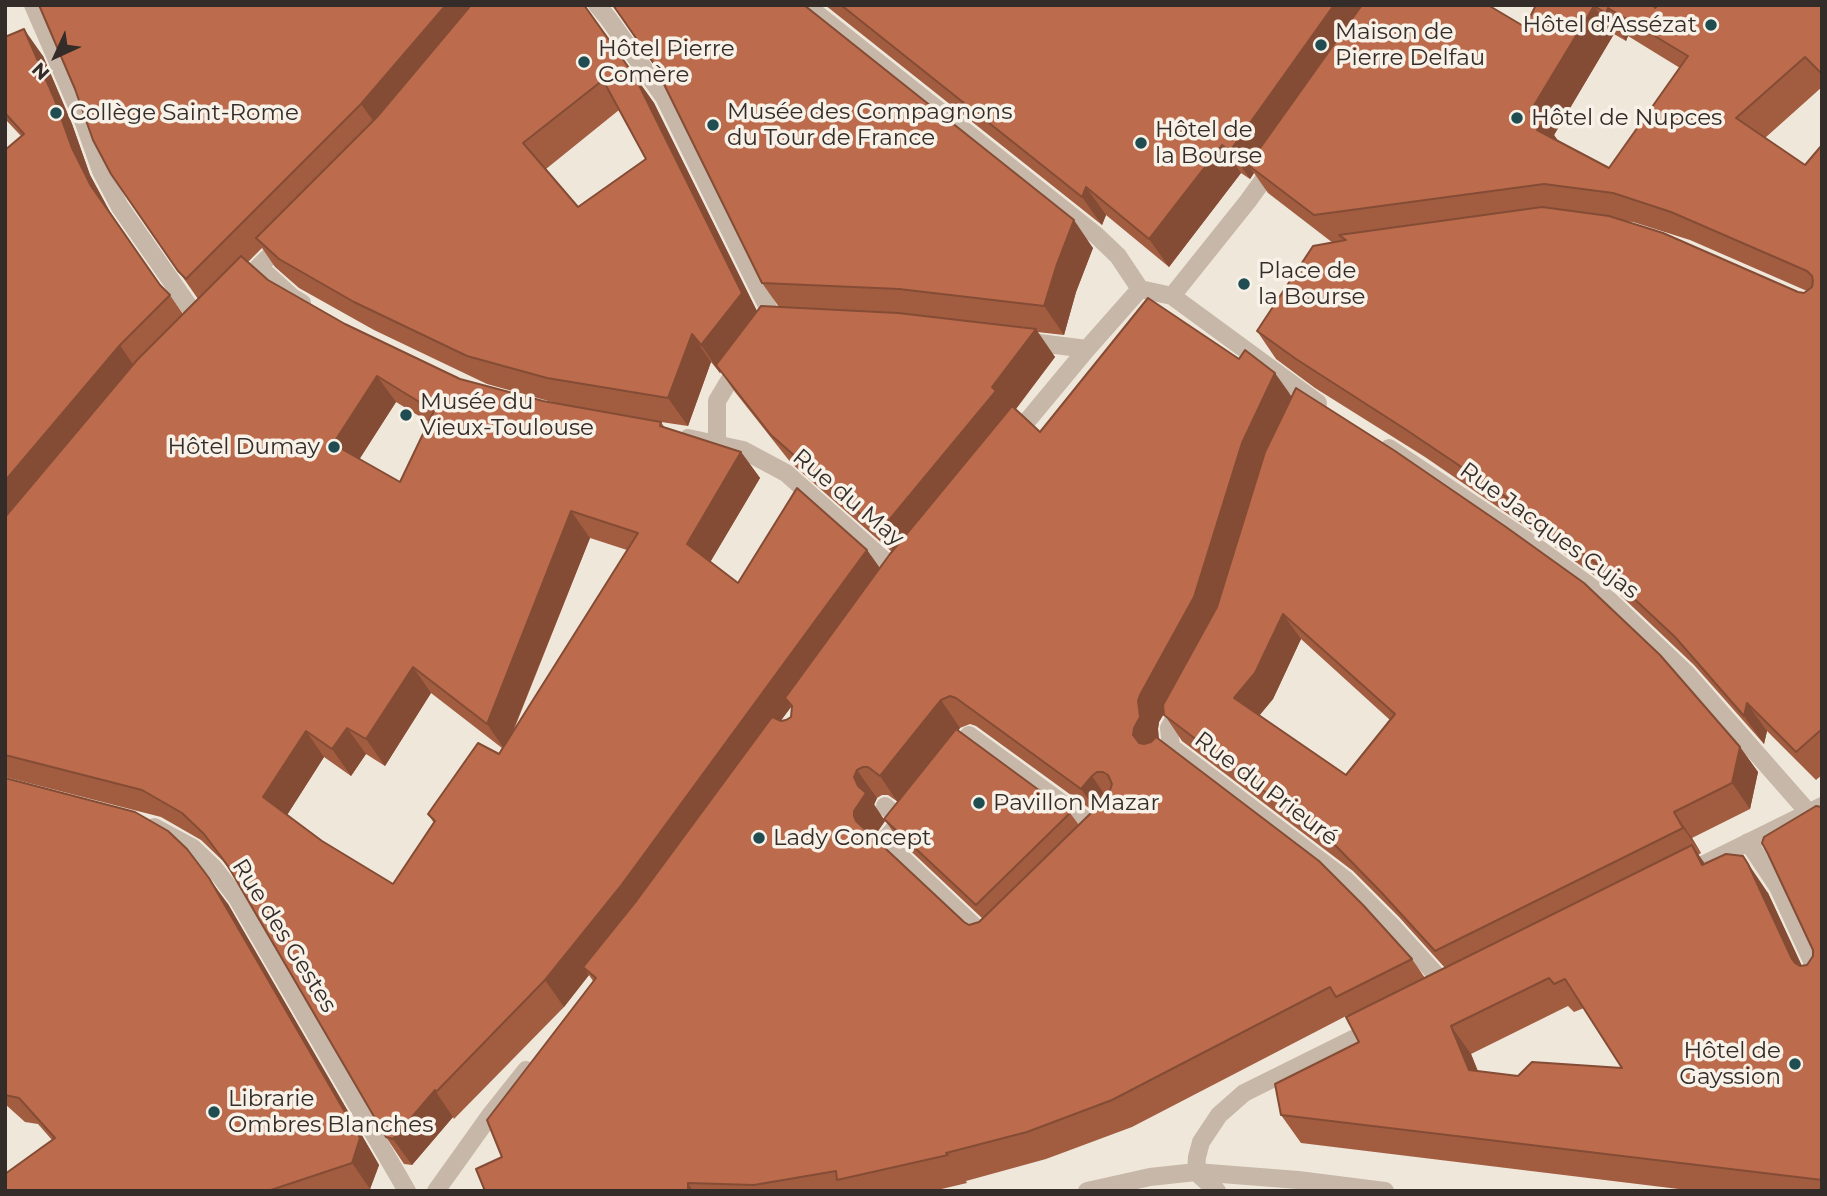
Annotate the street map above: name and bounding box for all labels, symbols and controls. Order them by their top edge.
place label: Hôtel d'Assézat [1522,11,1697,39]
marker: Hôtel d'Assézat [1703,17,1719,33]
place label: Maison de Pierre Delfau [1335,18,1485,72]
north arrow [21,21,91,91]
place label: Hôtel Pierre Comère [598,35,735,89]
marker: Maison de Pierre Delfau [1313,37,1329,53]
marker: Hôtel Pierre Comère [576,54,592,70]
text: N [27,58,54,85]
place label: Musée des Compagnons du Tour de France [727,98,1012,152]
place label: Collège Saint-Rome [70,99,299,127]
place label: Hôtel de Nupces [1531,104,1722,132]
marker: Collège Saint-Rome [48,105,64,121]
marker: Hôtel de Nupces [1509,110,1525,126]
place label: Hôtel de la Bourse [1155,116,1262,170]
marker: Musée des Compagnons du Tour de France [705,117,721,133]
marker: Hôtel de la Bourse [1133,135,1149,151]
place label: Place de la Bourse [1258,257,1365,311]
marker: Place de la Bourse [1236,276,1252,292]
place label: Musée du Vieux-Toulouse [420,388,594,442]
marker: Musée du Vieux-Toulouse [398,407,414,423]
place label: Hôtel Dumay [167,433,320,461]
marker: Hôtel Dumay [326,439,342,455]
street label: Rue du May [787,444,909,552]
street label: Rue Jacques Cujas [1454,457,1644,605]
street label: Rue du Prieuré [1189,726,1343,852]
place label: Pavillon Mazar [993,789,1160,817]
marker: Pavillon Mazar [971,795,987,811]
place label: Lady Concept [773,824,931,852]
marker: Lady Concept [751,830,767,846]
street label: Rue des Gestes [226,854,342,1018]
place label: Hôtel de Gayssion [1679,1037,1781,1091]
marker: Hôtel de Gayssion [1787,1056,1803,1072]
place label: Librarie Ombres Blanches [228,1085,433,1139]
marker: Librarie Ombres Blanches [206,1104,222,1120]

